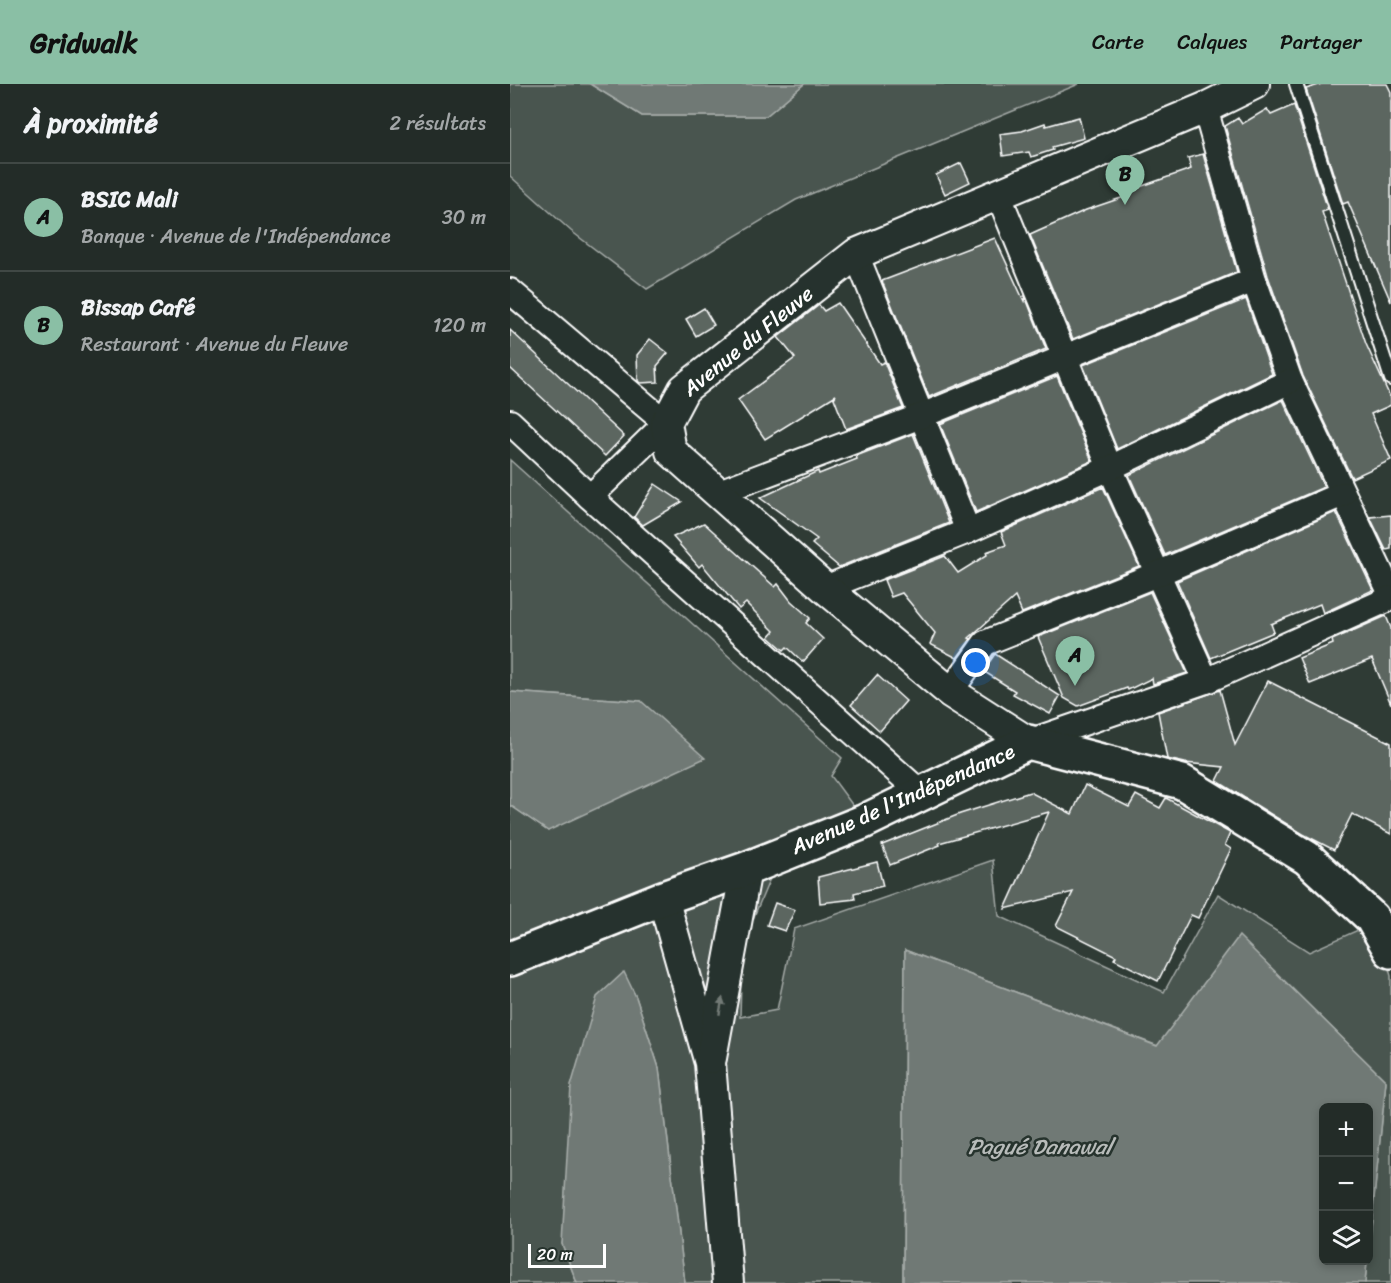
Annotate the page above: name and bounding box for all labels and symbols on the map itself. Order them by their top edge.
pin: B [1106,156,1144,205]
street label: Avenue du Fleuve [673,276,822,407]
pin: A [1056,636,1094,686]
your location [961,648,990,677]
street label: Avenue de l'Indépendance [784,732,1021,866]
one-way arrow [717,996,726,1015]
water label: Pagué Danawal [968,1127,1117,1166]
scale bar [528,1241,606,1268]

